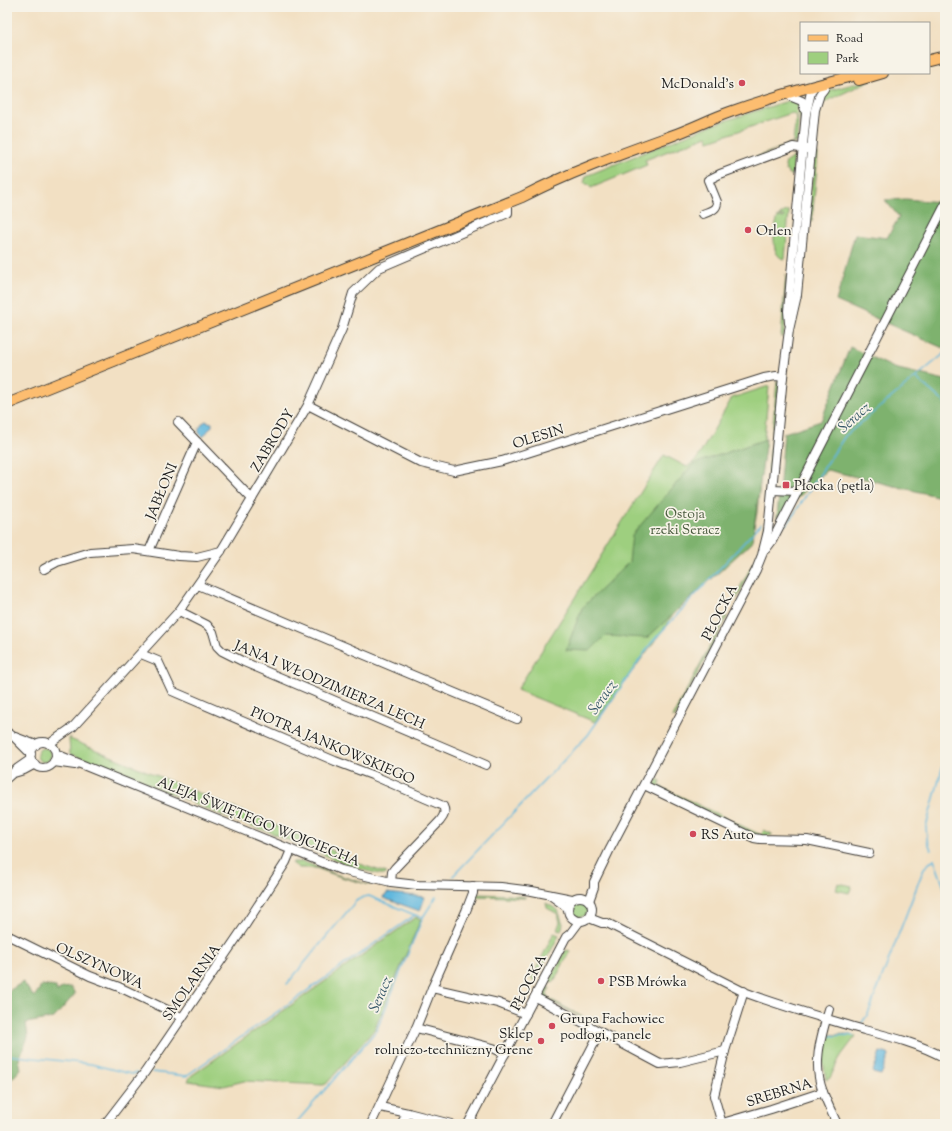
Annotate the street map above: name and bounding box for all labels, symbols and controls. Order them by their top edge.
legend [800,22,930,74]
text: Road [836,30,863,48]
text: Park [836,50,859,68]
place label: McDonald's [661,75,734,95]
marker: McDonald's [737,78,747,88]
place label: Orlen [756,222,792,242]
marker: Orlen [743,225,753,235]
water label: Seracz [834,398,876,439]
street label: ZABRODY [247,406,300,476]
street label: OLESIN [510,421,567,455]
street label: JABŁONI [141,460,184,524]
place label: Płocka (pętla) [794,477,874,497]
marker: Płocka (pętla) [781,480,791,490]
park label: Ostoja rzeki Seracz [650,505,720,541]
street label: PŁOCKA [698,581,744,645]
street label: JANA I WŁODZIMIERZA LECH [230,636,428,735]
water label: Seracz [584,676,623,719]
street label: PIOTRA JANKOWSKIEGO [247,703,417,791]
street label: ALEJA ŚWIĘTEGO WOJCIECHA [154,773,363,873]
place label: RS Auto [701,826,754,846]
marker: RS Auto [688,829,698,839]
street label: OLSZYNOWA [52,939,147,995]
street label: SMOLARNIA [159,940,227,1026]
street label: PŁOCKA [507,951,553,1015]
water label: Seracz [364,973,398,1016]
place label: PSB Mrówka [609,973,687,993]
marker: PSB Mrówka [596,976,606,986]
place label: Grupa Fachowiec podłogi, panele [560,1010,665,1046]
marker: Grupa Fachowiec podłogi, panele [547,1021,557,1031]
place label: Sklep rolniczo-techniczny Grene [375,1025,533,1061]
marker: Sklep rolniczo-techniczny Grene [536,1036,546,1046]
street label: SREBRNA [744,1074,816,1113]

